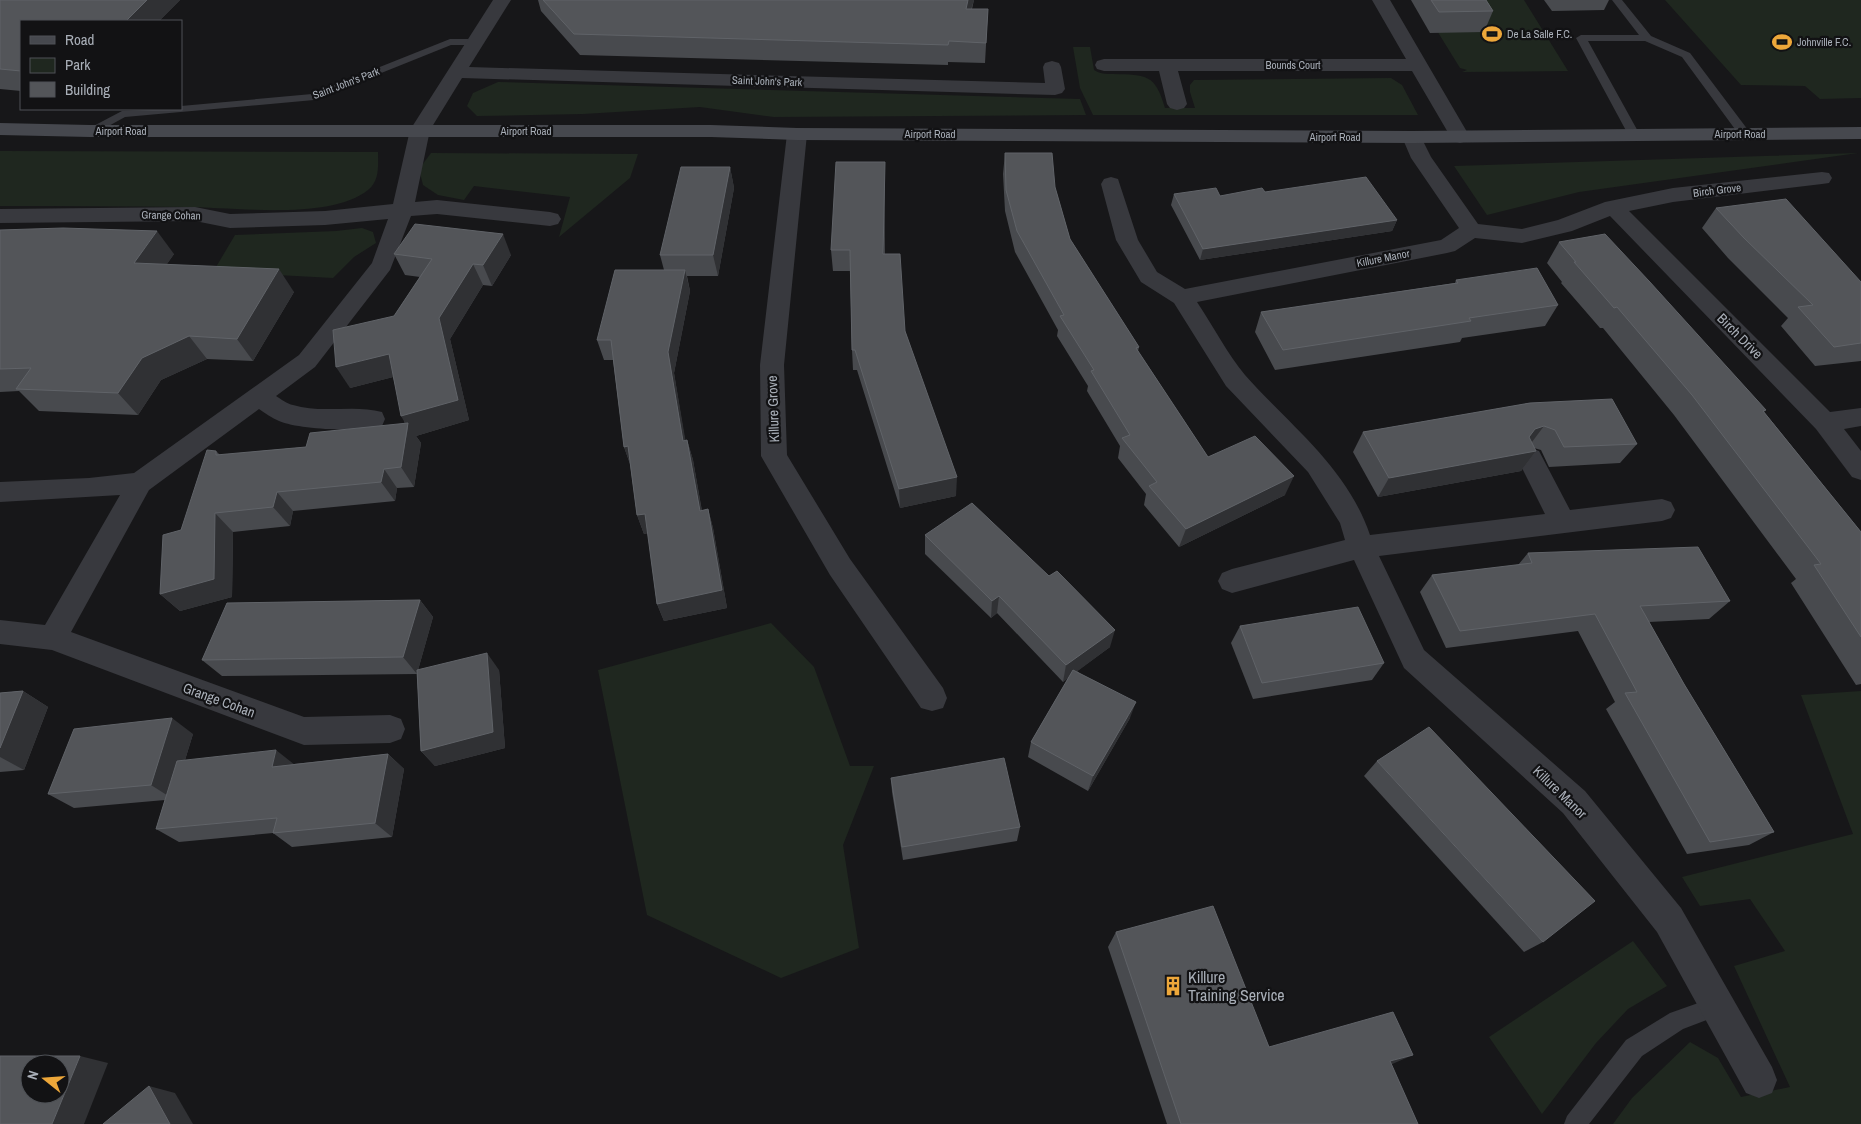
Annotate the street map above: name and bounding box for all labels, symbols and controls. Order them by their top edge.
legend [20,20,182,110]
sports icon: De La Salle F.C. [1481,23,1503,45]
place label: De La Salle F.C. [1507,27,1572,41]
text: Road [65,29,94,50]
sports icon: Johnville F.C. [1771,31,1793,53]
place label: Johnville F.C. [1797,35,1851,49]
text: Park [65,54,91,75]
street label: Bounds Court [1265,58,1321,72]
street label: Saint John's Park [311,64,382,102]
street label: Saint John's Park [732,73,803,89]
text: Building [65,79,110,100]
street label: Airport Road [94,124,147,138]
street label: Airport Road [499,124,552,138]
street label: Airport Road [903,127,956,141]
street label: Airport Road [1713,127,1766,141]
street label: Airport Road [1308,130,1361,144]
street label: Birch Grove [1692,180,1742,200]
street label: Grange Cohan [141,207,201,223]
street label: Killure Manor [1355,246,1411,270]
street label: Birch Drive [1713,309,1767,363]
street label: Killure Grove [763,375,783,443]
street label: Grange Cohan [181,679,257,721]
street label: Killure Manor [1529,762,1591,822]
place label: Killure Training Service [1188,966,1285,1006]
building icon: Killure Training Service [1162,975,1184,997]
north arrow [20,1054,70,1104]
text: N [23,1069,42,1082]

